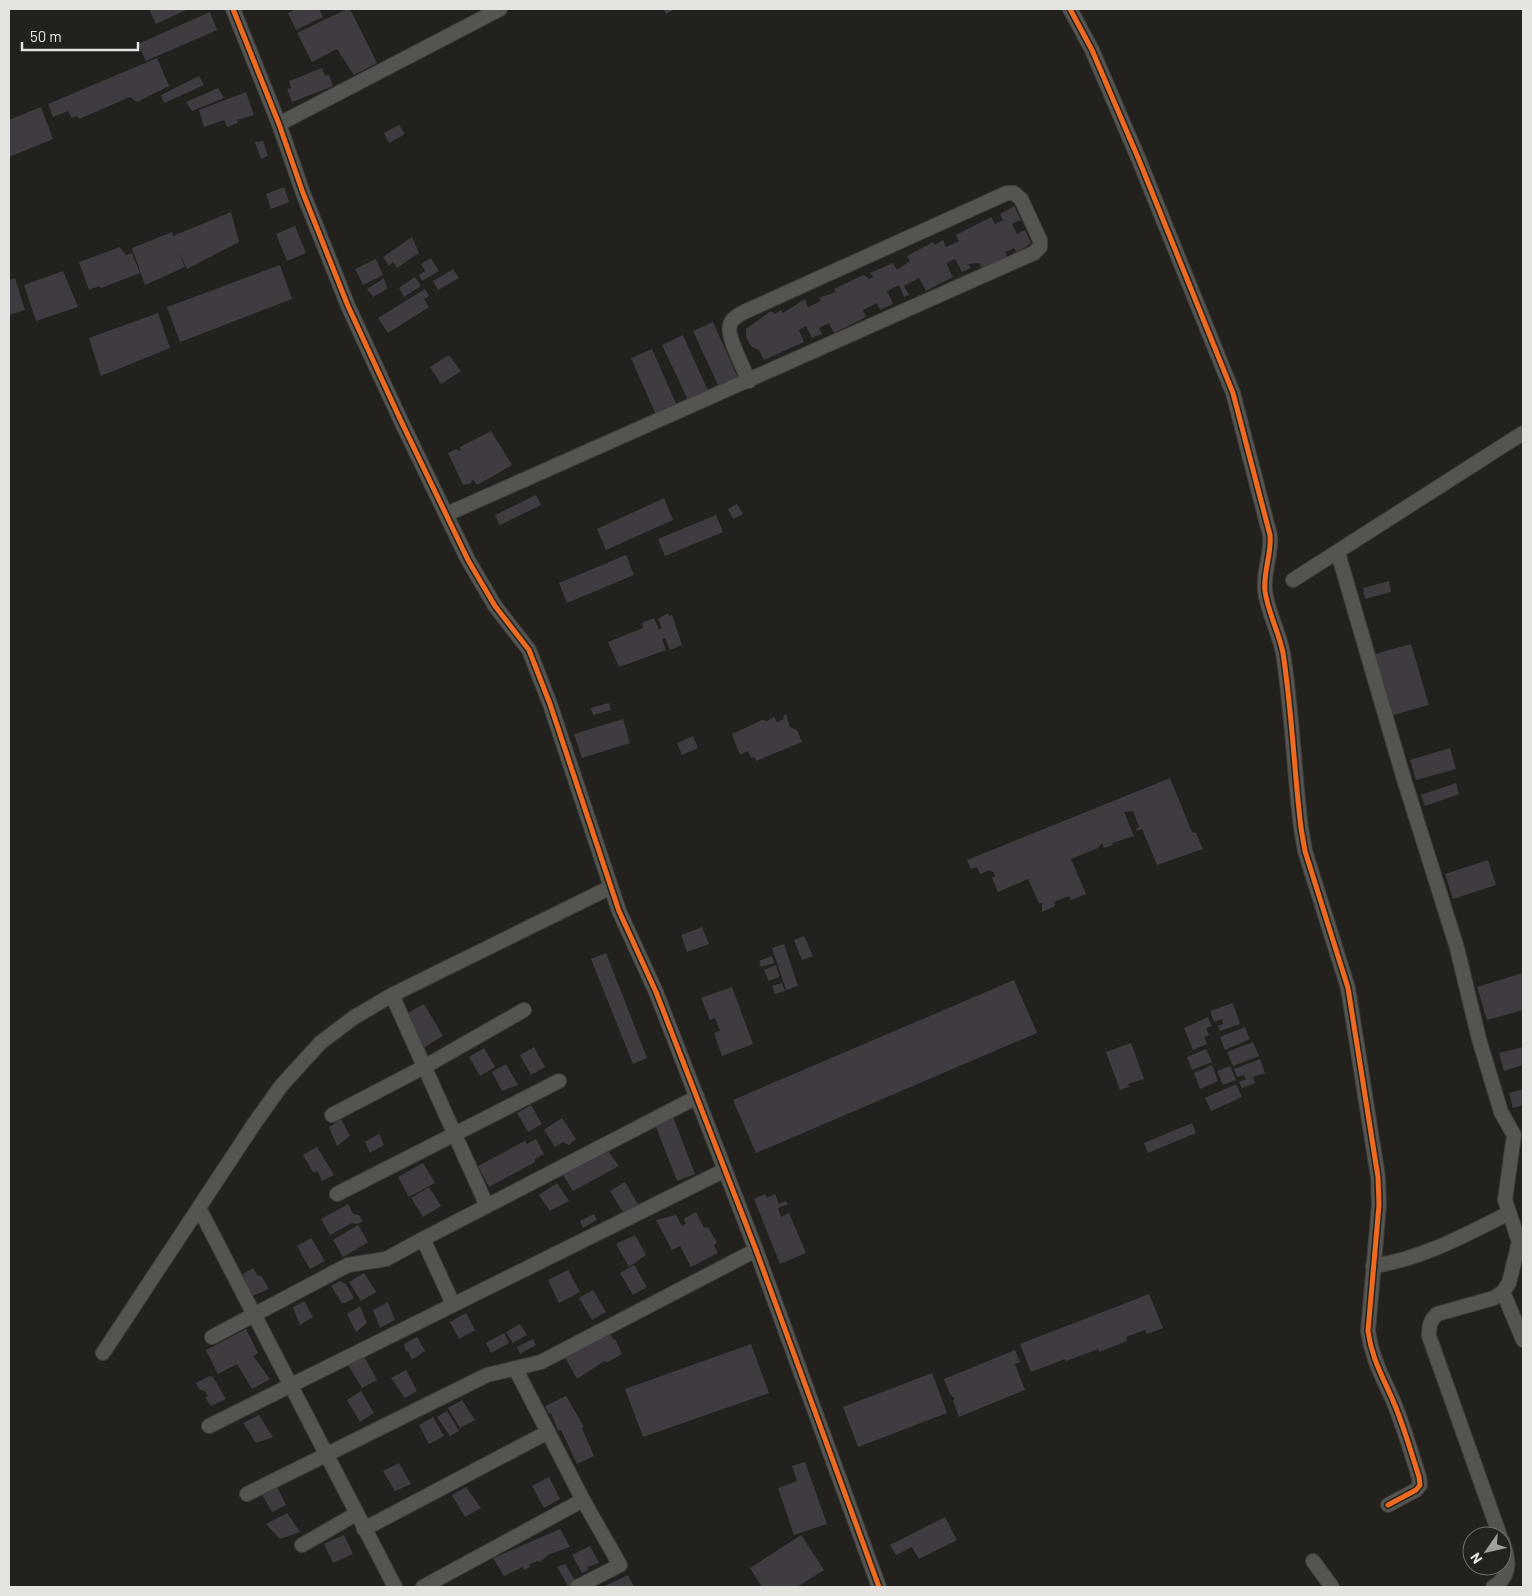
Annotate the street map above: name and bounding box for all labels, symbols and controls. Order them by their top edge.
scale bar [22,20,139,52]
text: 50 m [30,27,62,45]
north arrow [1462,1526,1512,1576]
text: N [1466,1550,1485,1567]

